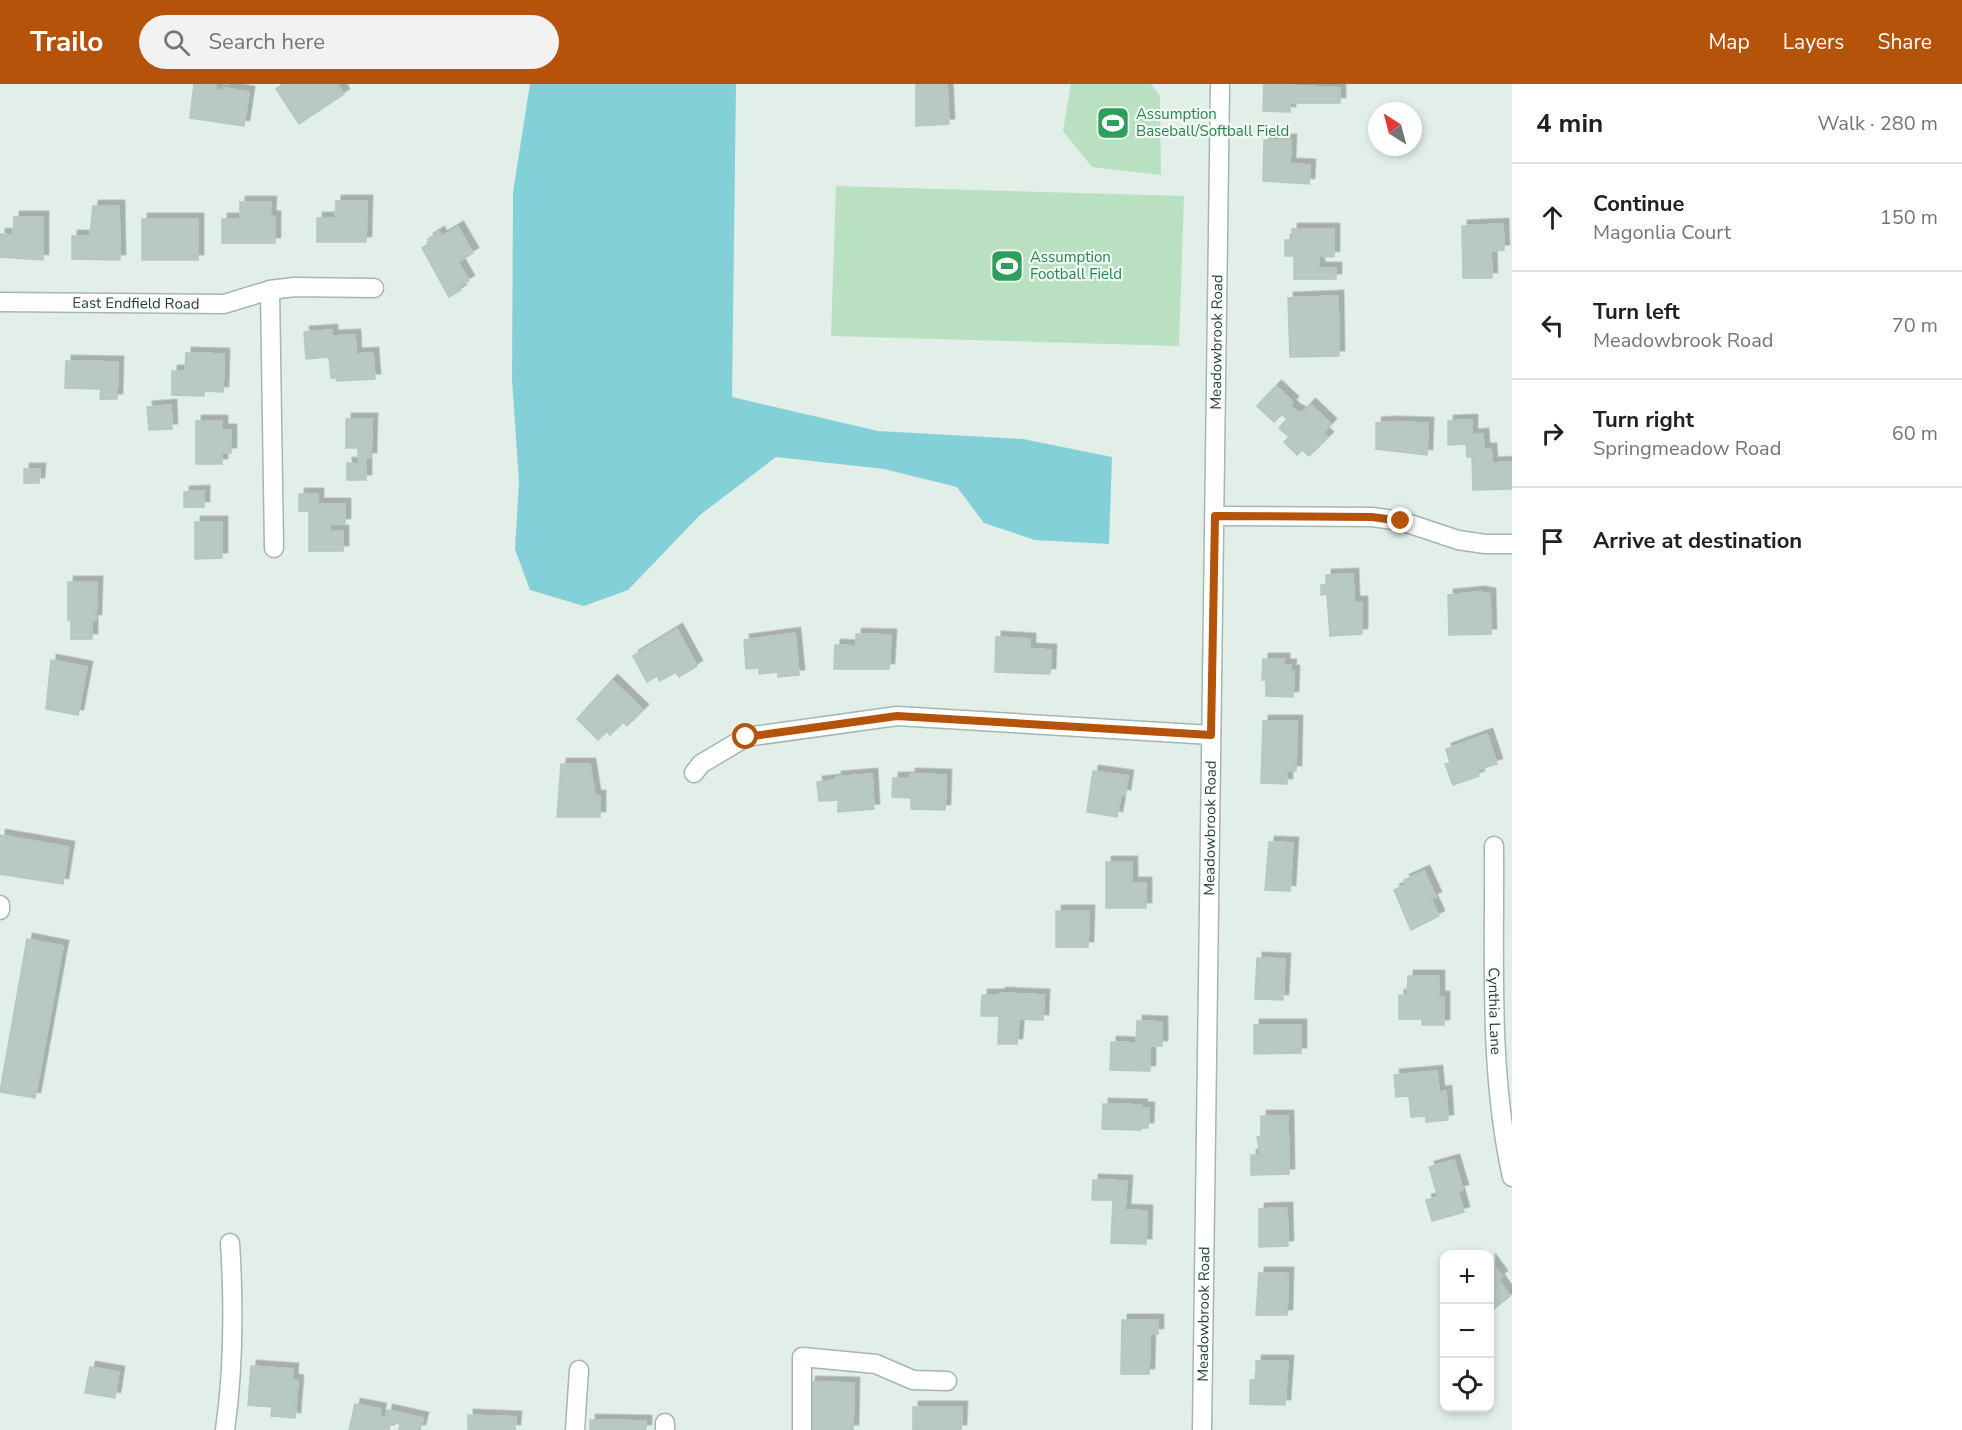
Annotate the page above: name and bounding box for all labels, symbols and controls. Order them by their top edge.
search box [139,15,559,69]
text: Trailo [30,23,103,61]
icon: search [160,26,193,59]
text: Search here [208,27,325,57]
text: Map [1708,28,1750,56]
text: Layers [1783,28,1844,56]
text: Share [1877,28,1932,56]
north arrow [1368,102,1422,156]
place label: Assumption Baseball/Softball Field [1136,104,1289,141]
sports icon: Assumption Baseball/Softball Field [1095,105,1131,141]
text: 4 min [1536,106,1603,141]
text: Walk · 280 m [1818,110,1938,137]
text: Continue [1593,189,1684,219]
icon: ahead [1536,201,1569,234]
text: 150 m [1880,204,1938,231]
text: Magonlia Court [1593,219,1731,246]
place label: Assumption Football Field [1030,247,1122,284]
sports icon: Assumption Football Field [989,248,1025,284]
street label: Meadowbrook Road [1206,274,1227,410]
street label: East Endfield Road [72,293,200,314]
text: Turn left [1593,297,1680,327]
icon: left [1536,309,1569,342]
text: 70 m [1892,312,1938,339]
text: Meadowbrook Road [1593,327,1773,354]
text: Turn right [1593,405,1694,435]
icon: right [1536,417,1569,450]
text: 60 m [1892,420,1938,447]
text: Springmeadow Road [1593,435,1781,462]
route end [1387,507,1413,533]
icon: arrive [1536,525,1569,558]
text: Arrive at destination [1593,526,1802,556]
route start [732,723,758,749]
street label: Meadowbrook Road [1199,760,1221,896]
street label: Cynthia Lane [1484,967,1506,1055]
street label: Meadowbrook Road [1193,1246,1214,1382]
map controls [1440,1250,1494,1412]
button: + [1440,1250,1494,1304]
button: − [1440,1304,1494,1358]
button: locate [1440,1358,1494,1412]

